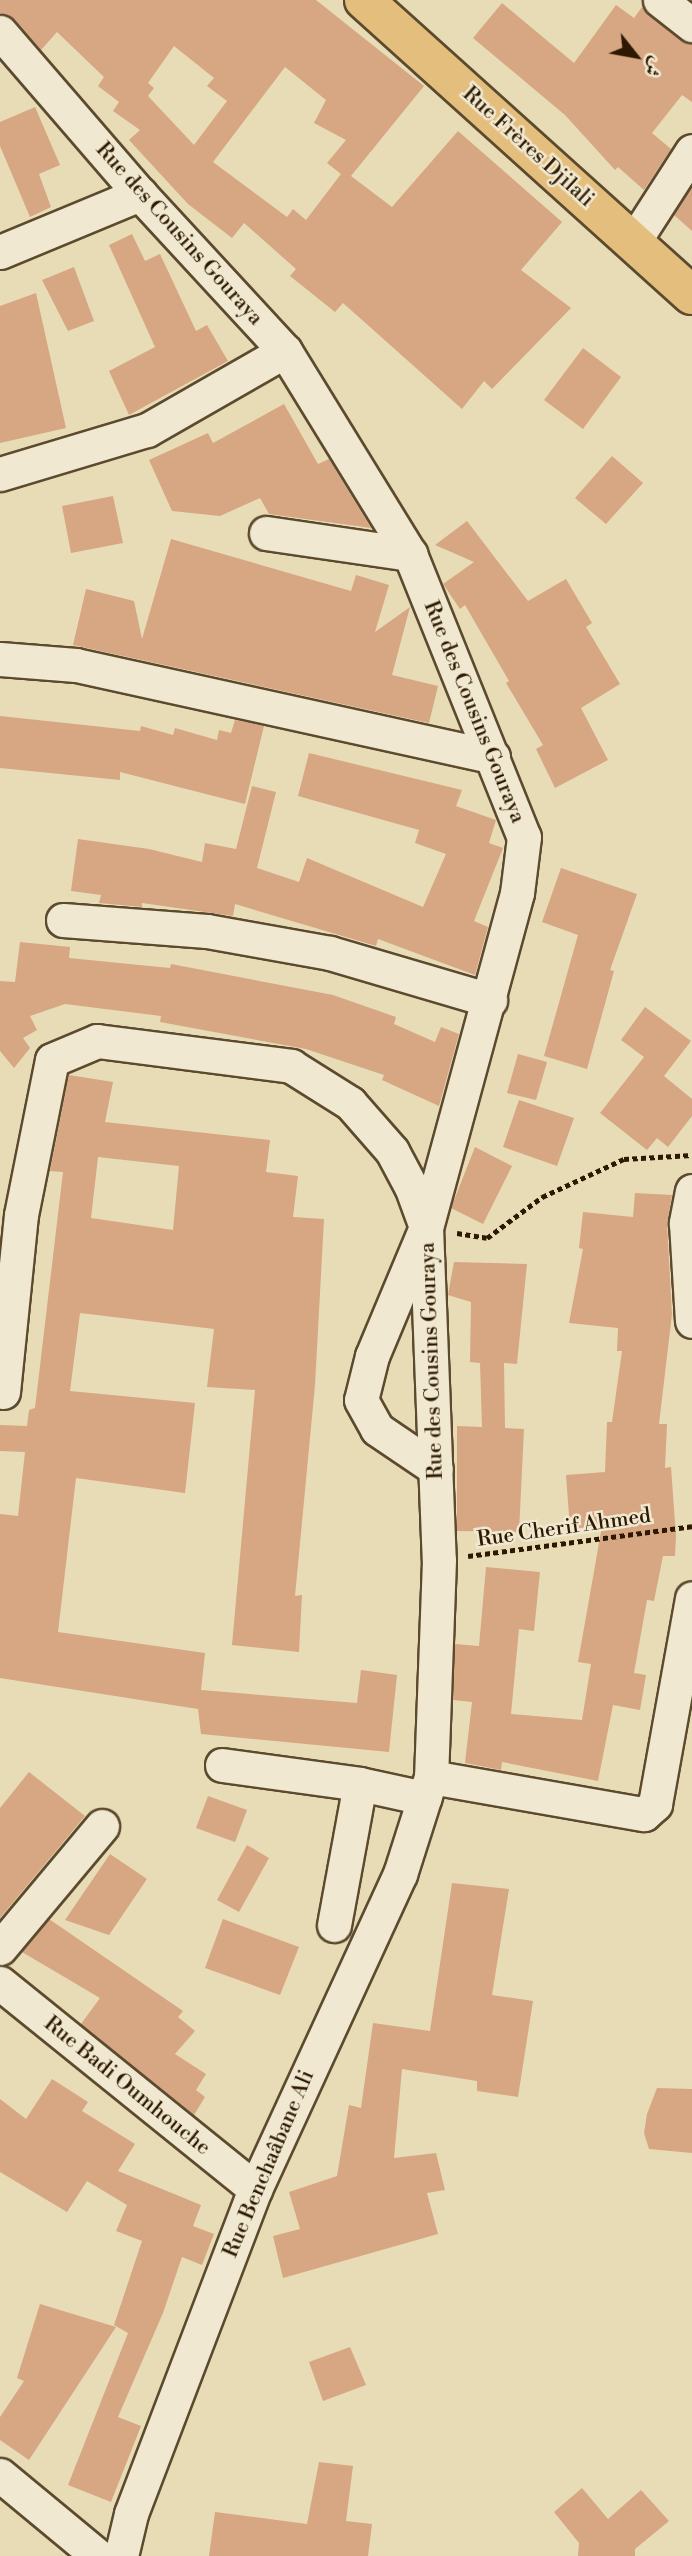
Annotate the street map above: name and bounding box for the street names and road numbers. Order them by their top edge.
street label: Rue Frères Djilali [457,82,599,212]
street label: Rue des Cousins Gouraya [90,137,268,331]
street label: Rue des Cousins Gouraya [418,597,530,827]
street label: Rue des Cousins Gouraya [415,1242,449,1480]
street label: Rue Cherif Ahmed [476,1503,652,1553]
street label: Rue Badi Oumhouche [39,2011,215,2161]
street label: Rue Benchaâbane Ali [218,2067,320,2261]

